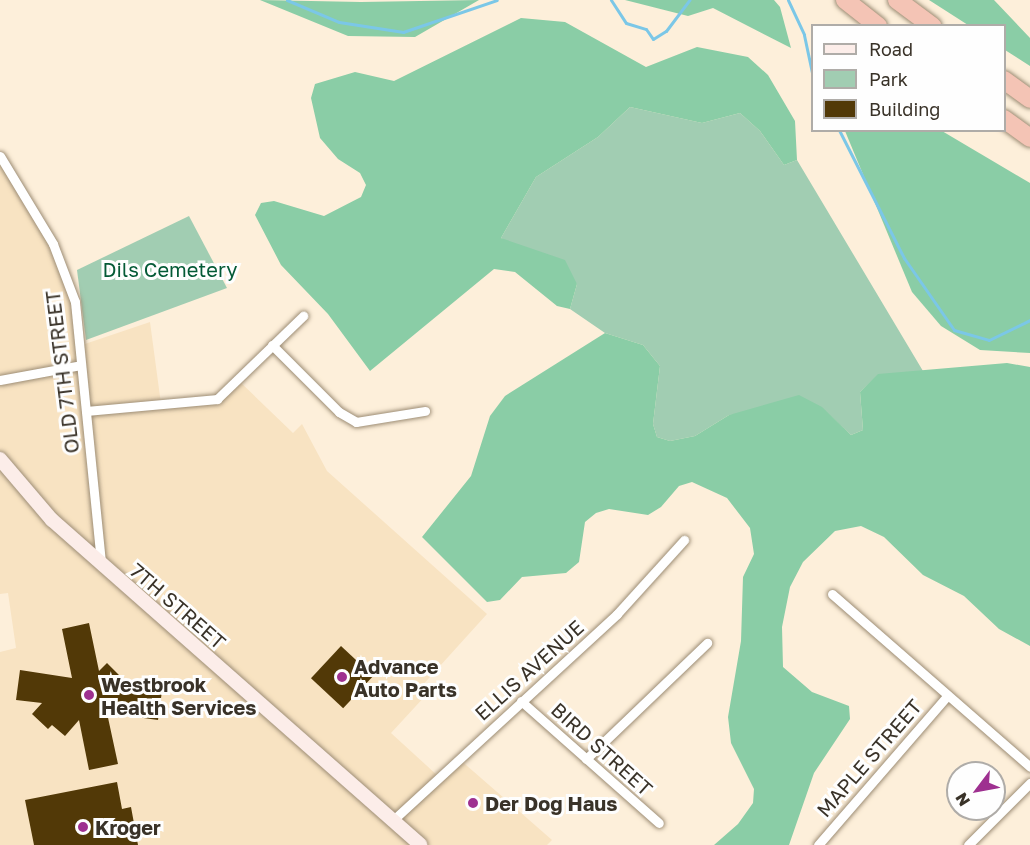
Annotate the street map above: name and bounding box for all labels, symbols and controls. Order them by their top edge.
legend [811,24,1006,132]
text: Road [869,38,913,60]
text: Park [869,68,908,90]
text: Building [869,98,940,120]
park label: Dils Cemetery [102,257,238,281]
street label: OLD 7TH STREET [40,289,84,455]
street label: 7TH STREET [125,558,231,654]
street label: ELLIS AVENUE [470,615,588,725]
place label: Advance Auto Parts [354,654,457,701]
marker: Advance Auto Parts [335,670,349,684]
place label: Westbrook Health Services [101,672,256,719]
marker: Westbrook Health Services [82,688,96,702]
street label: MAPLE STREET [811,694,927,822]
street label: BIRD STREET [546,697,658,801]
north arrow [946,761,1006,821]
text: N [951,789,974,810]
place label: Der Dog Haus [485,791,617,815]
marker: Der Dog Haus [466,796,480,810]
place label: Kroger [95,815,161,839]
marker: Kroger [76,820,90,834]

